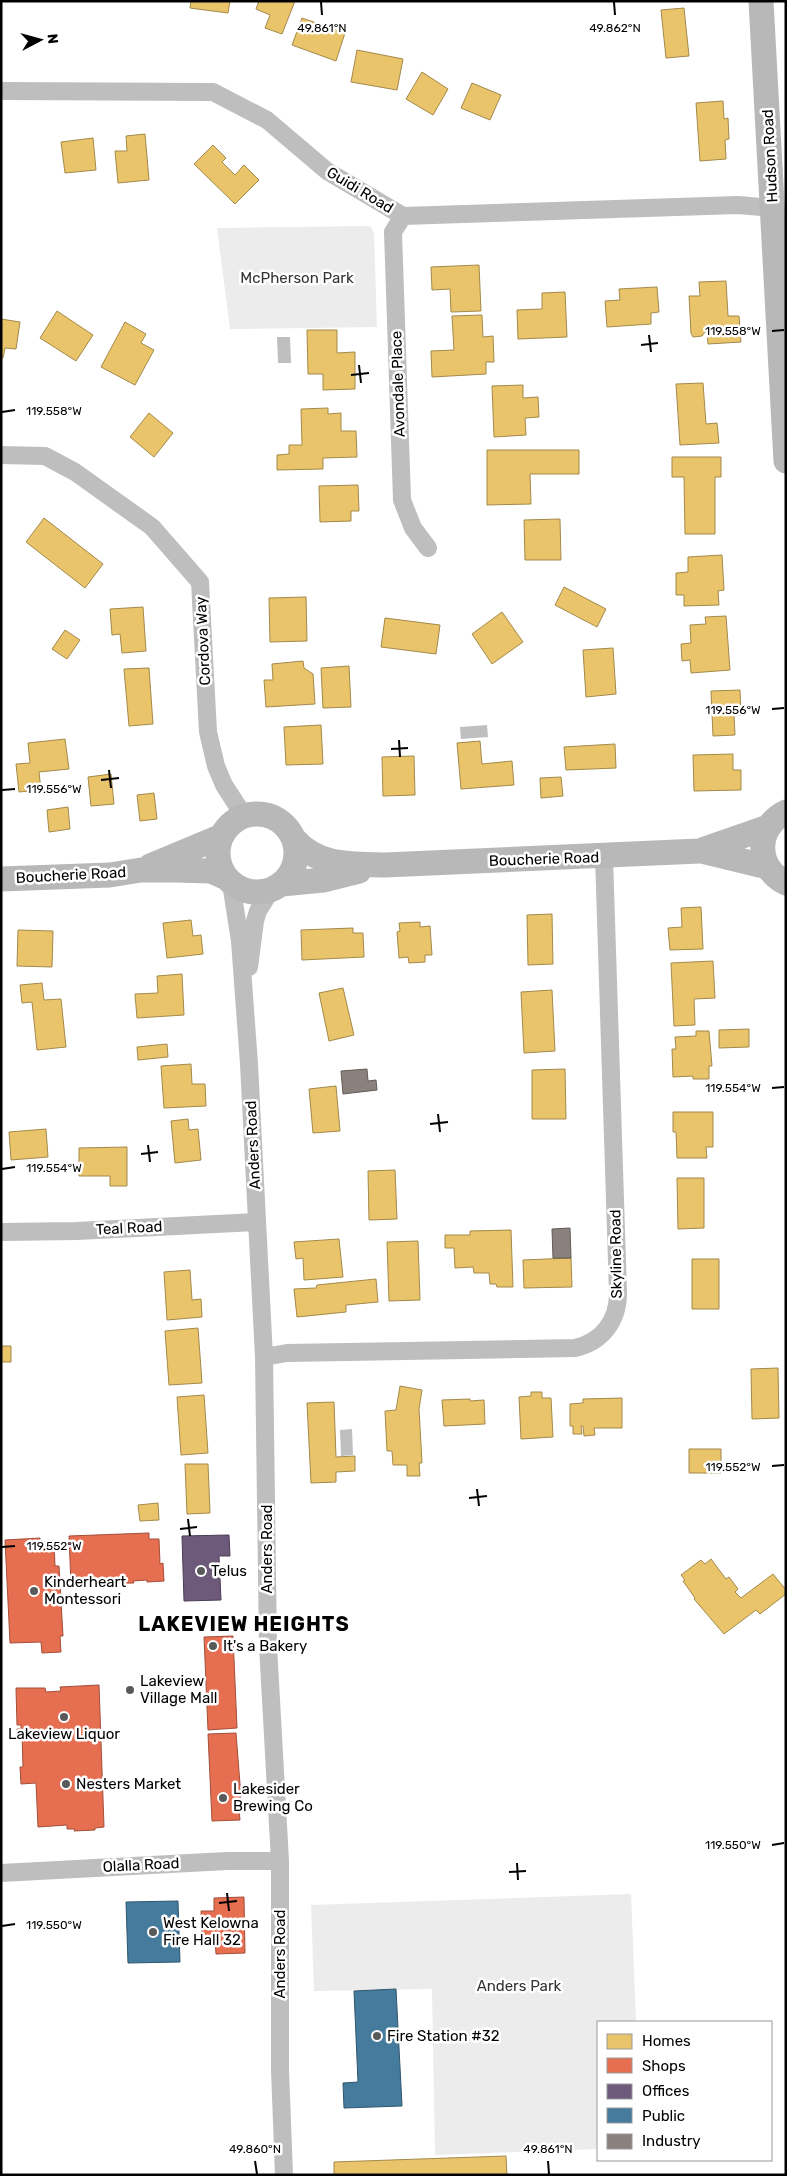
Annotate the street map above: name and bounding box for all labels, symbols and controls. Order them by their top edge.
north arrow [15,15,65,65]
text: 49.861°N [297,21,347,35]
text: 49.862°N [589,21,641,35]
text: N [43,33,61,45]
street label: Hudson Road [759,109,781,203]
street label: Guidi Road [323,163,397,217]
park label: McPherson Park [240,269,354,287]
text: 119.558°W [705,324,761,338]
street label: Avondale Place [387,330,409,438]
text: 119.558°W [26,404,82,418]
street label: Cordova Way [192,596,214,686]
text: 119.556°W [705,703,761,717]
text: 119.556°W [26,782,82,796]
street label: Boucherie Road [489,848,599,870]
street label: Boucherie Road [15,863,127,887]
text: 119.554°W [705,1081,761,1095]
street label: Anders Road [242,1100,264,1190]
text: 119.554°W [26,1161,82,1175]
street label: Skyline Road [606,1209,626,1299]
street label: Teal Road [95,1217,163,1239]
text: 119.552°W [705,1460,761,1474]
street label: Anders Road [258,1504,276,1594]
text: 119.552°W [26,1539,82,1553]
place label: Telus [211,1562,247,1580]
marker: Telus [195,1565,207,1577]
place label: Kinderheart Montessori [44,1573,126,1608]
marker: Kinderheart Montessori [28,1585,40,1597]
district label: LAKEVIEW HEIGHTS [138,1612,350,1636]
place label: It's a Bakery [223,1637,307,1655]
marker: It's a Bakery [207,1640,219,1652]
place label: Lakeview Village Mall [140,1672,218,1707]
marker: Lakeview Village Mall [124,1684,136,1696]
marker: Lakeview Liquor [58,1711,70,1723]
place label: Lakeview Liquor [8,1725,120,1743]
place label: Nesters Market [76,1775,181,1793]
marker: Nesters Market [60,1778,72,1790]
place label: Lakesider Brewing Co [233,1780,313,1815]
marker: Lakesider Brewing Co [217,1792,229,1804]
text: 119.550°W [705,1838,761,1852]
street label: Olalla Road [102,1854,180,1876]
street label: Anders Road [271,1909,289,1999]
place label: West Kelowna Fire Hall 32 [163,1914,259,1949]
text: 119.550°W [26,1918,82,1932]
marker: West Kelowna Fire Hall 32 [147,1926,159,1938]
park label: Anders Park [477,1977,562,1995]
legend [597,2021,772,2161]
place label: Fire Station #32 [387,2027,500,2045]
marker: Fire Station #32 [371,2030,383,2042]
text: Homes [642,2032,691,2050]
text: Shops [642,2057,686,2075]
text: Offices [642,2082,690,2100]
text: Public [642,2107,685,2125]
text: Industry [642,2132,701,2150]
text: 49.860°N [229,2142,281,2156]
text: 49.861°N [523,2142,573,2156]

